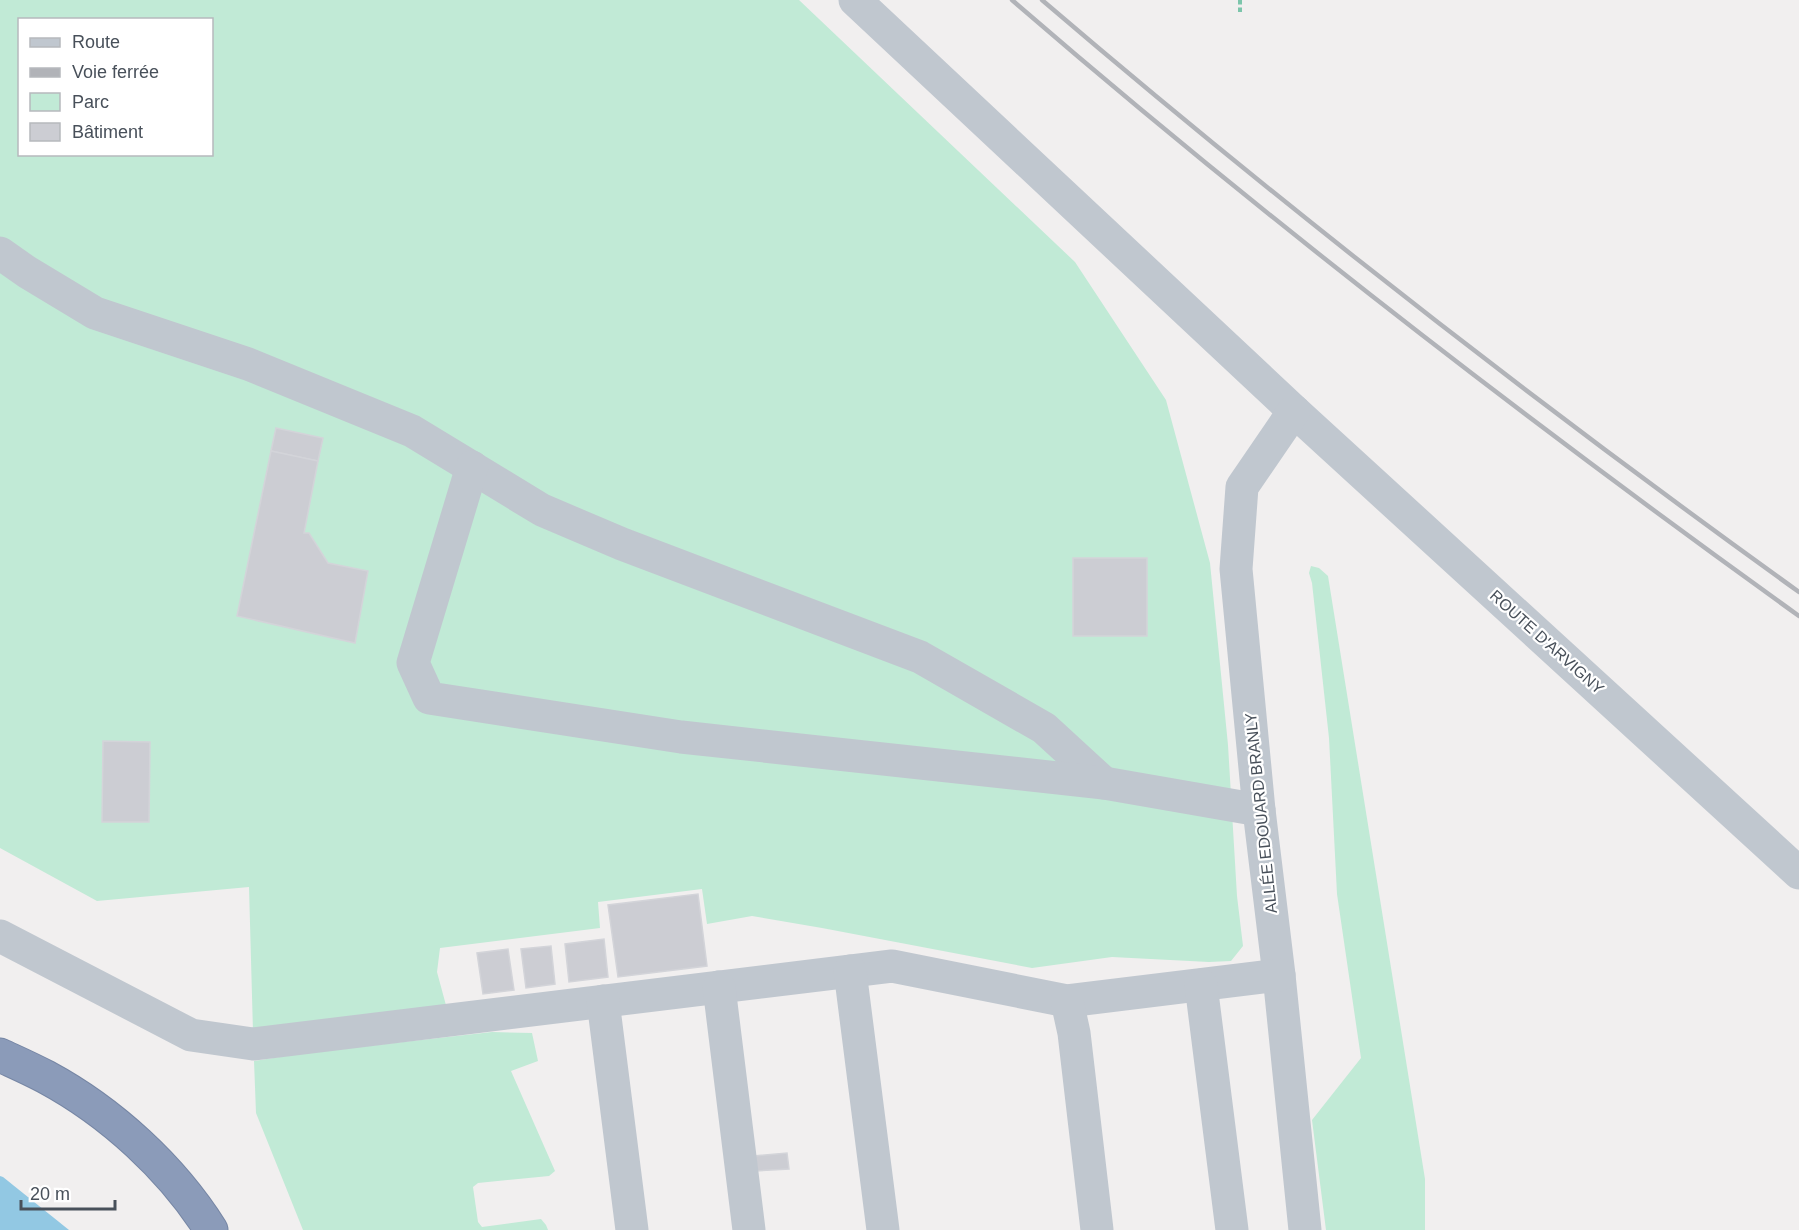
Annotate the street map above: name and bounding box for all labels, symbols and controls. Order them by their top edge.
legend [18,18,213,156]
text: Route [72,32,120,52]
text: Voie ferrée [72,62,159,82]
text: Parc [72,92,109,112]
text: Bâtiment [72,122,143,142]
street label: ROUTE D'ARVIGNY [1487,587,1607,698]
street label: ALLÉE EDOUARD BRANLY [1241,712,1280,914]
scale bar [21,1173,116,1211]
text: 20 m [30,1184,70,1204]

